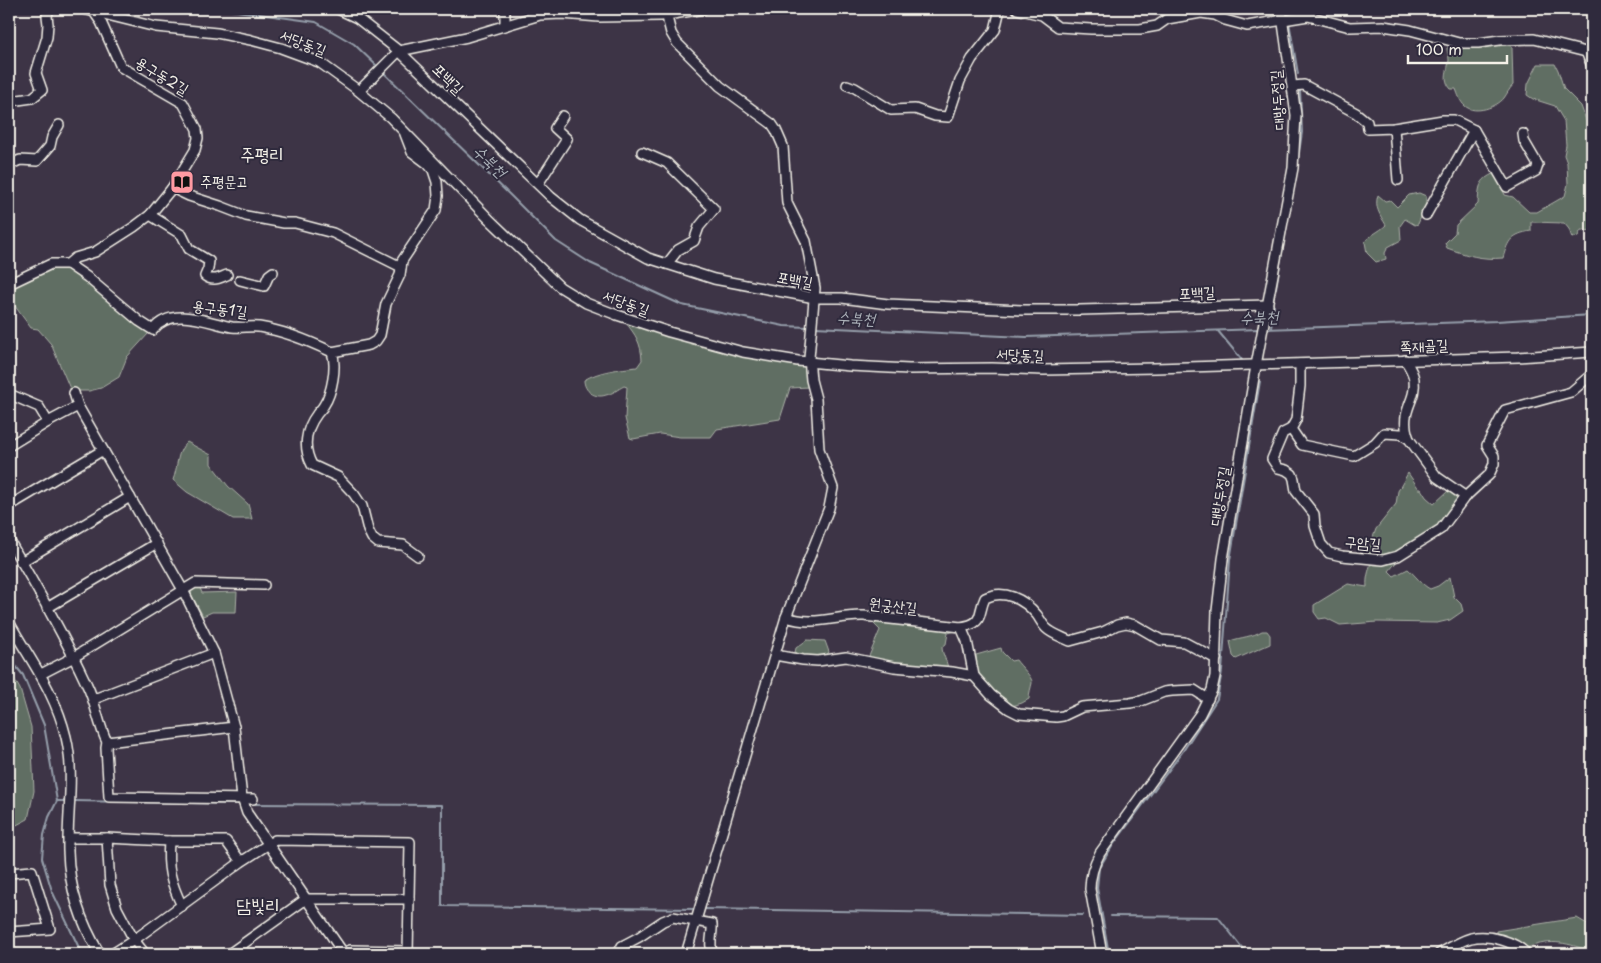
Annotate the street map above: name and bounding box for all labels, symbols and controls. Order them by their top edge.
street label: 서당동길 [277,22,330,61]
scale bar [1408,32,1507,64]
text: 100 m [1416,37,1462,60]
street label: 용구동2길 [132,50,194,100]
street label: 포백길 [428,57,470,99]
street label: 대방두정길 [1263,69,1290,131]
water label: 수북천 [468,138,514,184]
district label: 주평리 [240,140,284,167]
library icon: 주평문고 [169,169,195,195]
place label: 주평문고 [200,169,248,192]
street label: 포백길 [775,264,815,293]
street label: 포백길 [1178,279,1215,304]
street label: 서당동길 [600,283,653,321]
street label: 용구동1길 [191,293,249,322]
water label: 수북천 [1239,303,1281,329]
water label: 수북천 [836,304,878,330]
street label: 쪽재골길 [1399,332,1448,357]
street label: 서당동길 [996,341,1045,366]
street label: 대방두정길 [1202,464,1235,527]
street label: 구암길 [1344,528,1382,555]
street label: 원궁산길 [868,591,918,618]
district label: 담빛리 [236,891,280,918]

